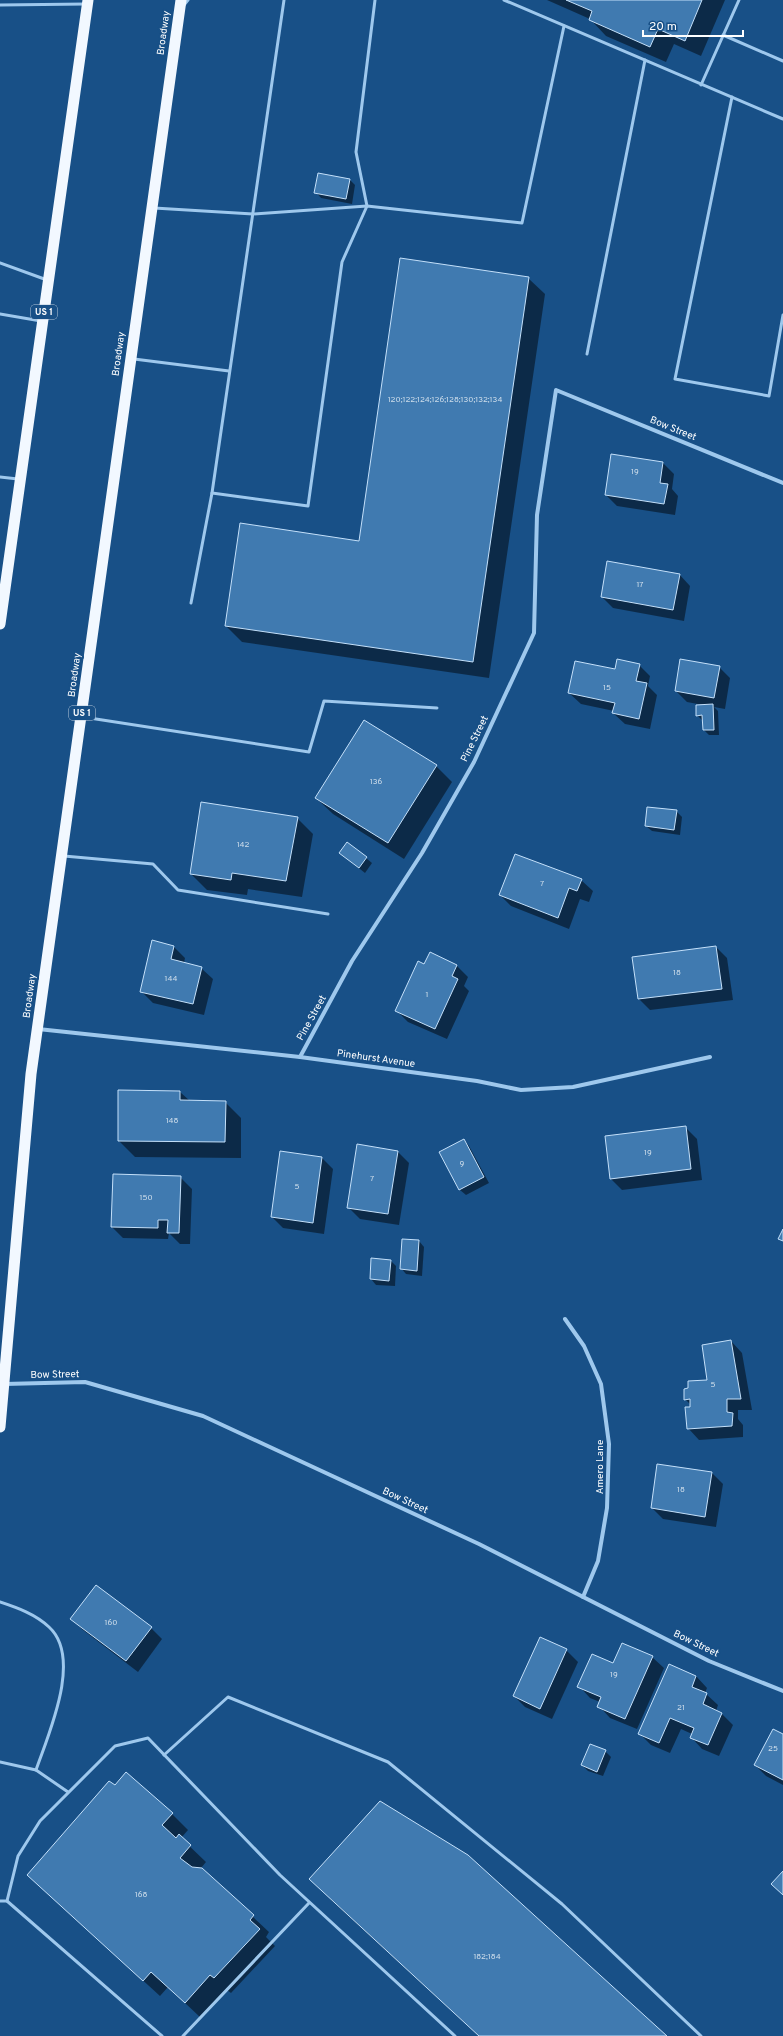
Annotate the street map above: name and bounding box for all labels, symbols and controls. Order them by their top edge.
street label: Broadway [154,10,174,56]
scale bar [643,12,743,38]
text: 20 m [649,19,677,35]
road number: US 1 [31,305,57,319]
street label: Broadway [109,331,129,377]
house number: 120;122;124;126;128;130;132;134 [388,395,502,405]
street label: Bow Street [648,414,698,444]
house number: 19 [631,467,639,477]
house number: 17 [636,580,644,590]
street label: Broadway [65,652,85,698]
house number: 15 [603,683,611,693]
road number: US 1 [69,706,95,720]
street label: Pine Street [458,714,492,764]
house number: 136 [370,777,383,787]
house number: 142 [237,840,249,850]
house number: 7 [540,879,544,889]
house number: 18 [673,968,681,978]
street label: Broadway [20,973,40,1019]
house number: 144 [165,974,177,984]
house number: 1 [426,990,428,1000]
street label: Pine Street [294,993,330,1043]
street label: Pinehurst Avenue [336,1047,416,1071]
house number: 148 [166,1116,178,1126]
house number: 19 [644,1148,652,1158]
house number: 9 [460,1159,465,1169]
house number: 7 [370,1174,374,1184]
house number: 5 [295,1182,300,1192]
house number: 150 [139,1193,153,1203]
street label: Bow Street [30,1368,80,1382]
house number: 5 [711,1380,716,1390]
street label: Amero Lane [594,1440,607,1494]
street label: Bow Street [380,1485,430,1517]
house number: 18 [677,1485,685,1495]
house number: 160 [105,1618,117,1628]
street label: Bow Street [671,1627,721,1661]
house number: 19 [610,1670,618,1680]
house number: 21 [677,1703,685,1713]
house number: 25 [768,1744,778,1754]
house number: 168 [135,1890,147,1900]
house number: 182;184 [473,1952,501,1962]

